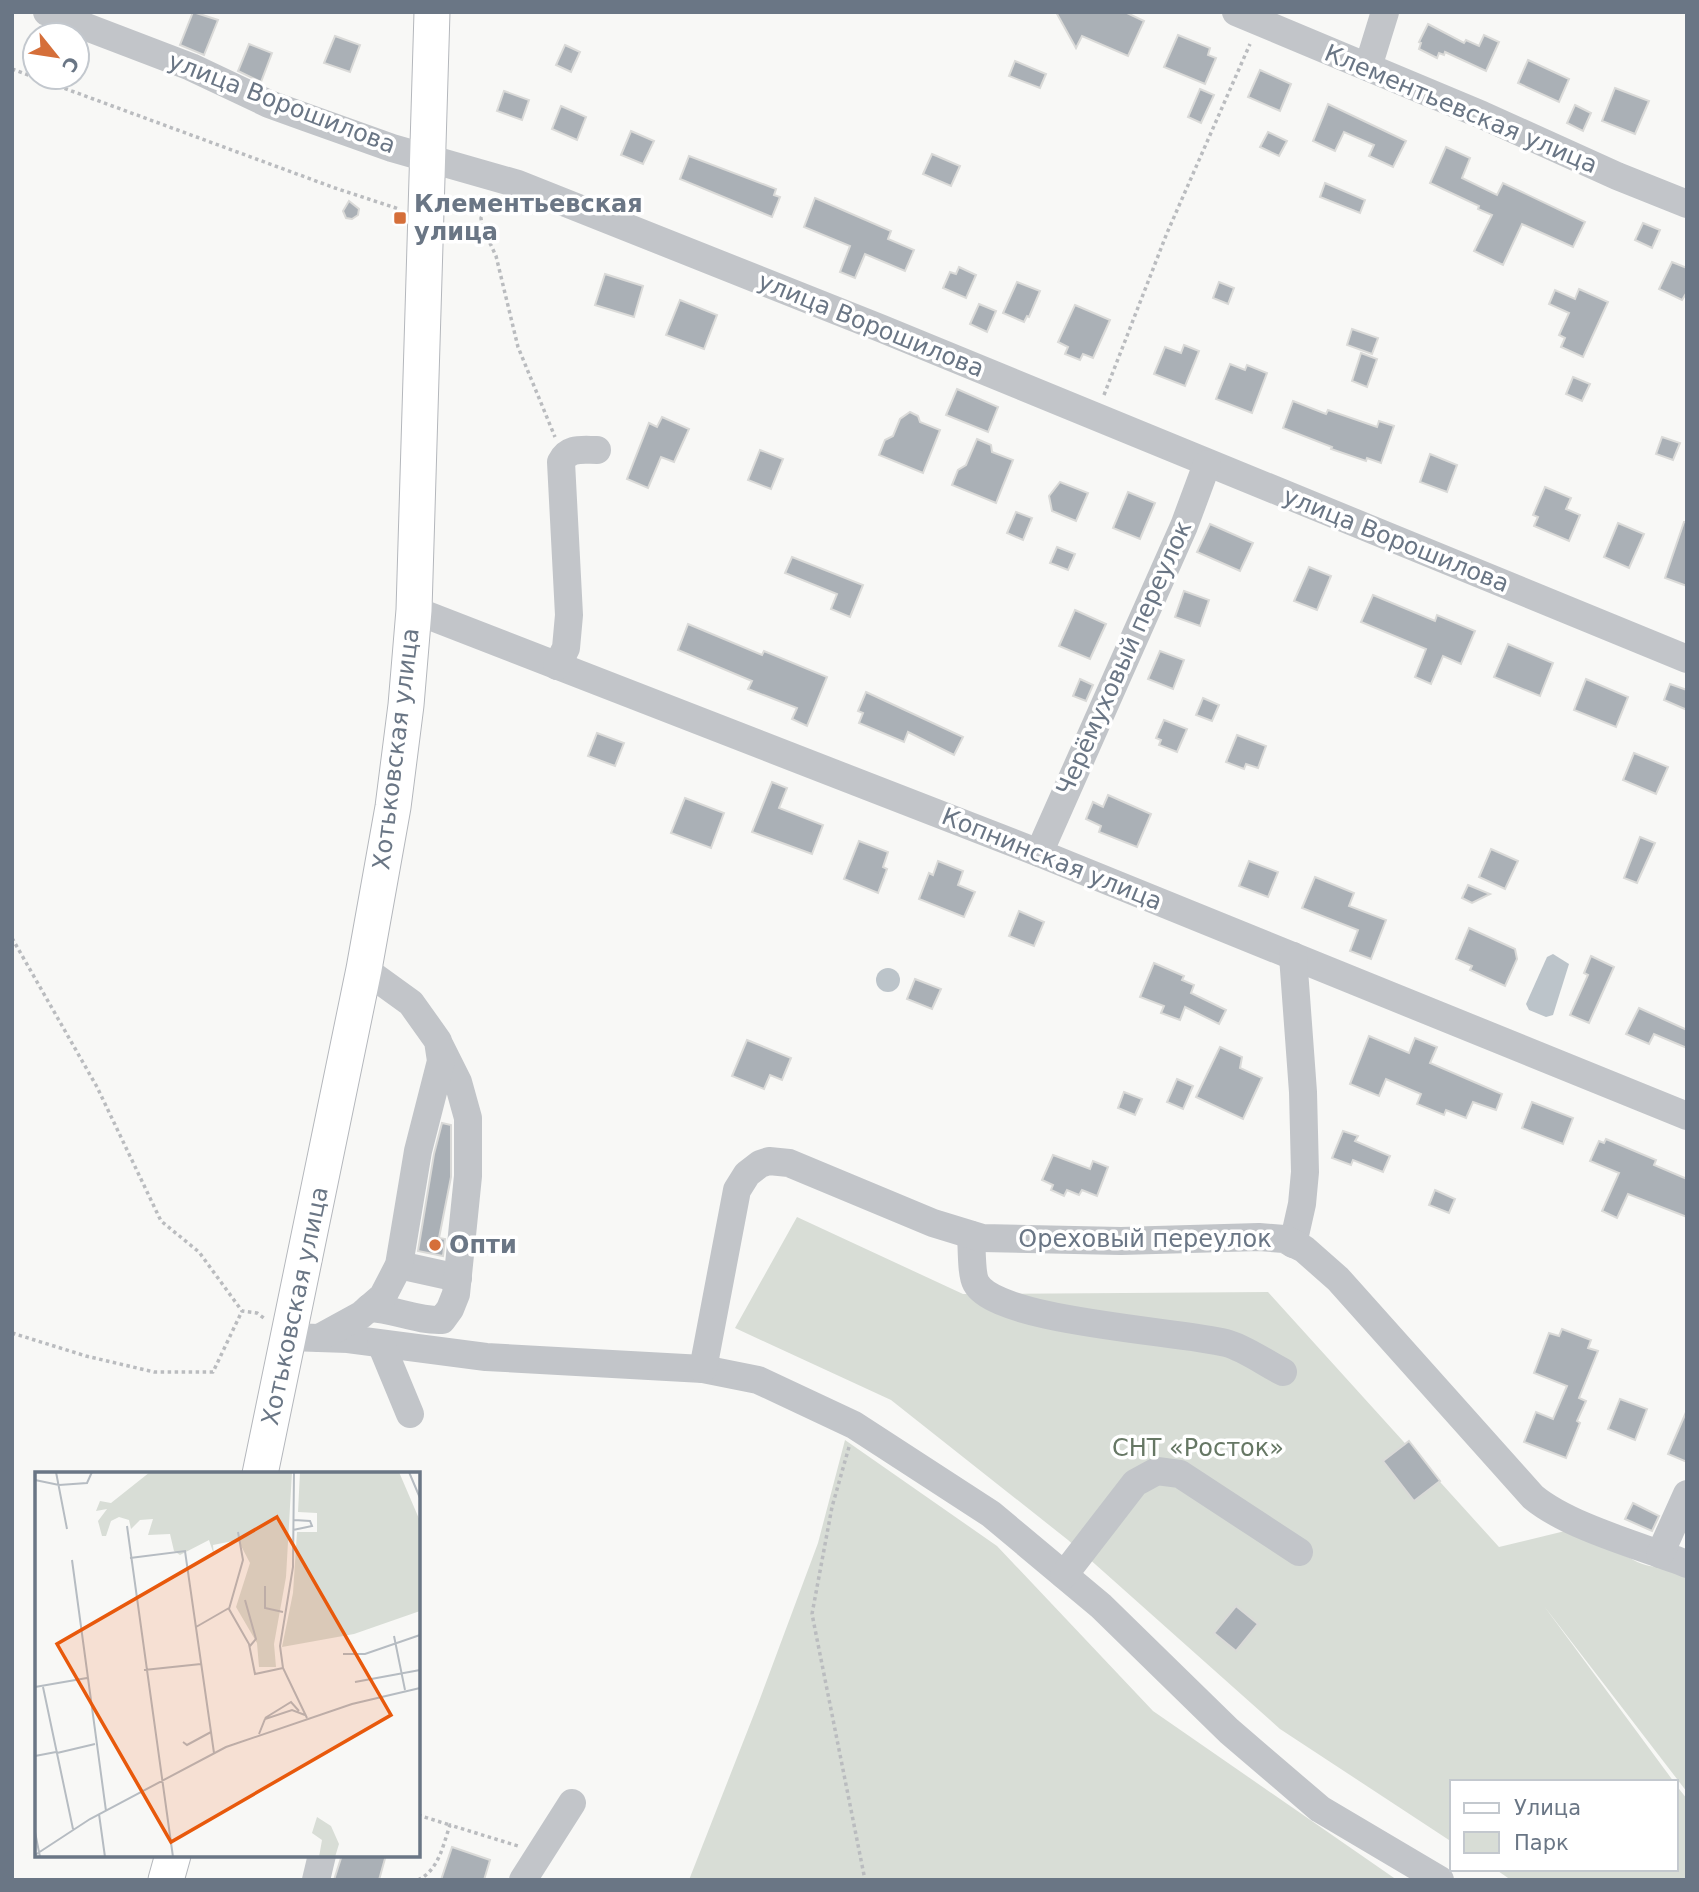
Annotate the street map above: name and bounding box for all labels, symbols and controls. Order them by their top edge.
north arrow [21,21,91,91]
street label: Клементьевская улица [1320,39,1602,179]
street label: улица Ворошилова [164,47,400,159]
text: С [58,53,84,76]
place label: Клементьевская улица [414,190,643,246]
marker: Клементьевская улица [392,210,408,226]
street label: улица Ворошилова [754,267,988,383]
street label: улица Ворошилова [1279,482,1513,598]
street label: Черёмуховый переулок [1051,516,1197,800]
street label: Хотьковская улица [367,627,425,871]
street label: Копнинская улица [938,802,1166,916]
street label: Хотьковская улица [256,1184,334,1428]
street label: Ореховый переулок [1018,1225,1272,1253]
place label: Опти [449,1231,517,1259]
marker: Опти [427,1237,443,1253]
park label: СНТ «Росток» [1112,1434,1284,1462]
inset map [35,1472,420,1857]
legend [1450,1780,1678,1871]
text: Улица [1514,1796,1581,1820]
text: Парк [1514,1831,1569,1855]

